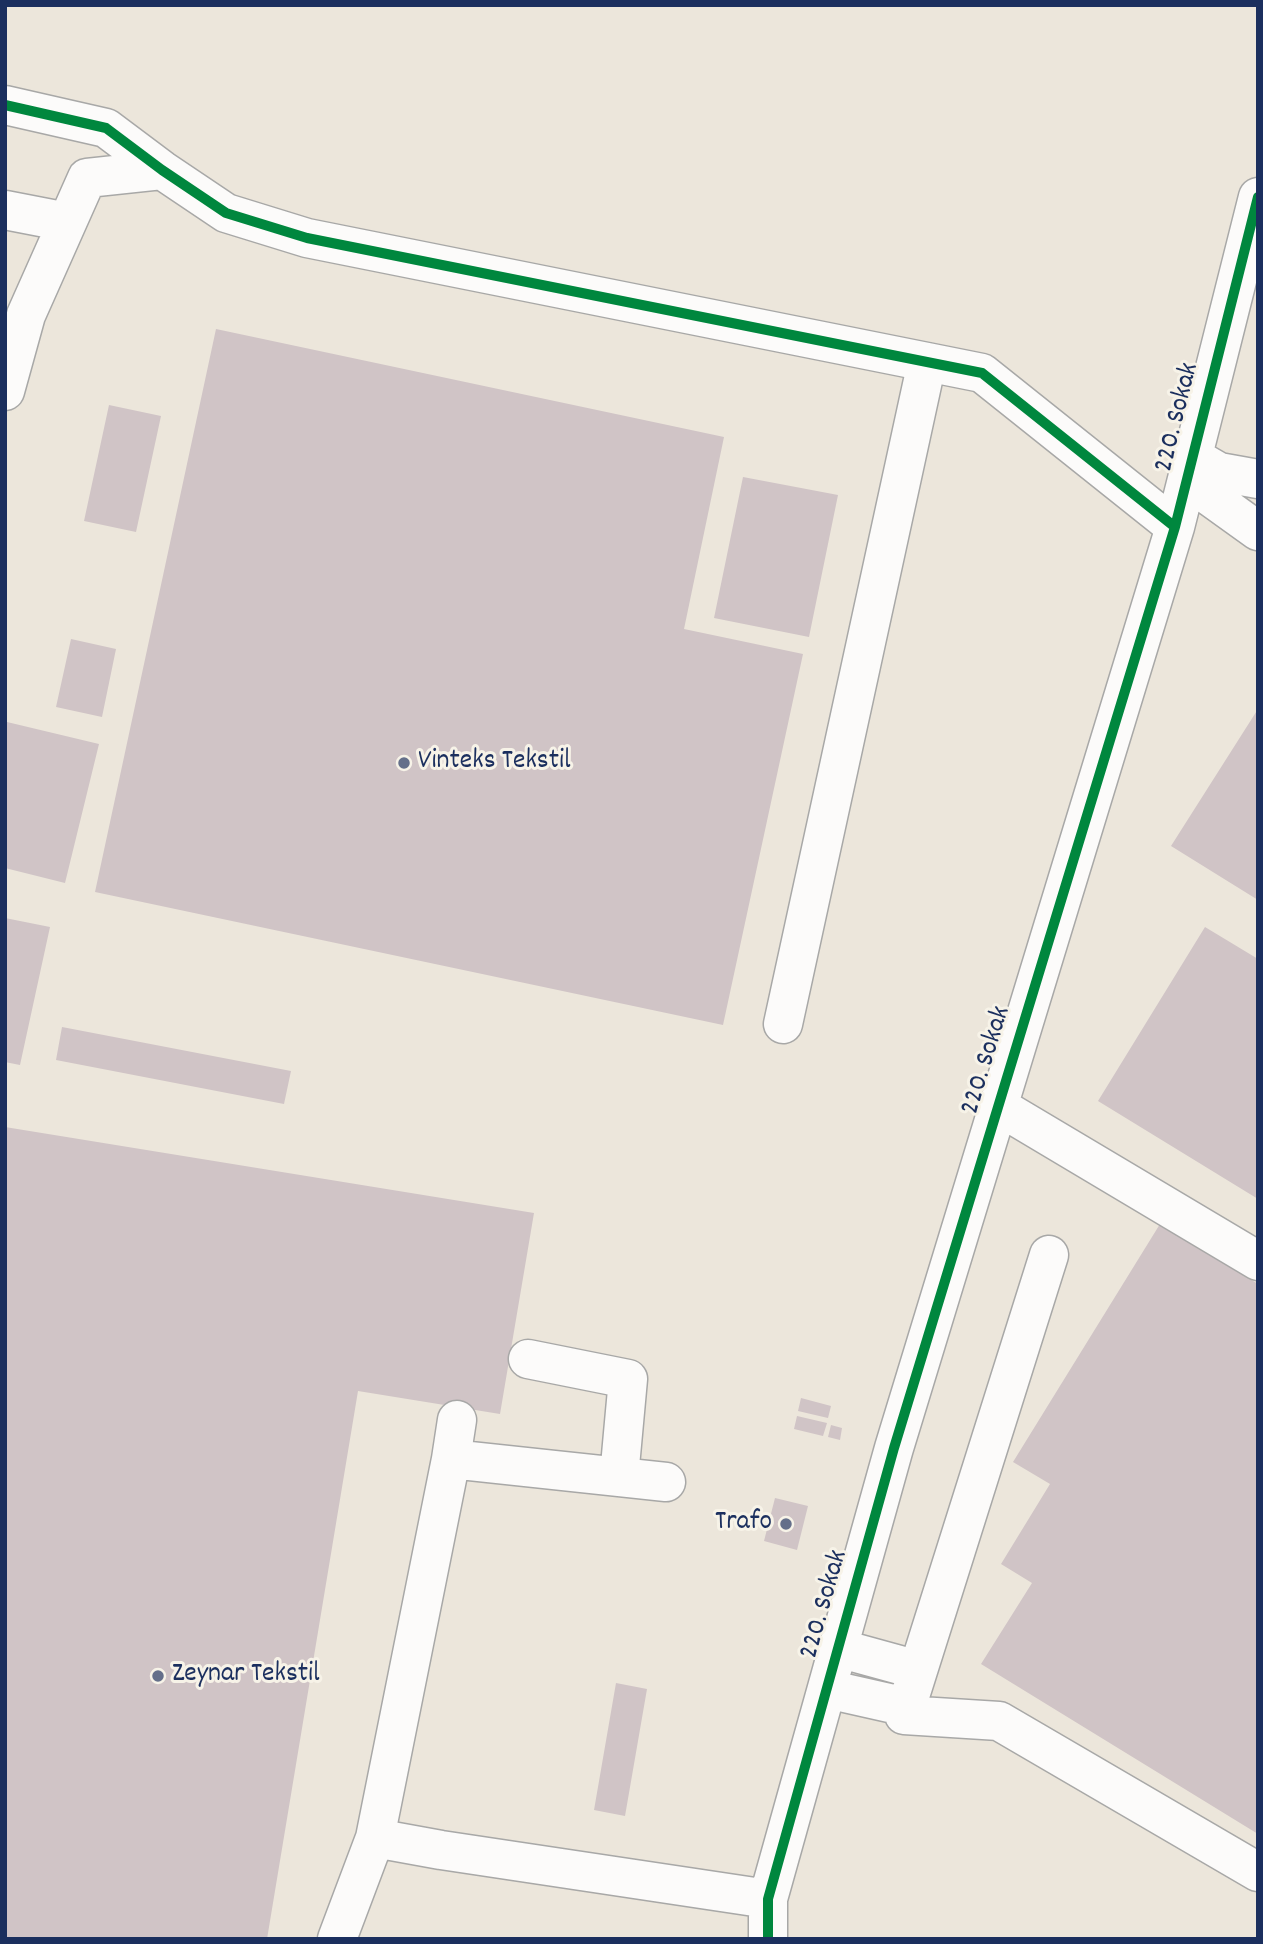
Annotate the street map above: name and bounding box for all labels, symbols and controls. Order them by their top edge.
street label: 220. Sokak [1149,360,1209,476]
place label: Vinteks Tekstil [418,746,571,780]
marker: Vinteks Tekstil [396,755,412,771]
street label: 220. Sokak [956,1003,1020,1119]
place label: Trafo [715,1507,772,1541]
marker: Trafo [778,1516,794,1532]
street label: 220. Sokak [794,1547,858,1663]
place label: Zeynar Tekstil [172,1659,320,1693]
marker: Zeynar Tekstil [150,1668,166,1684]

